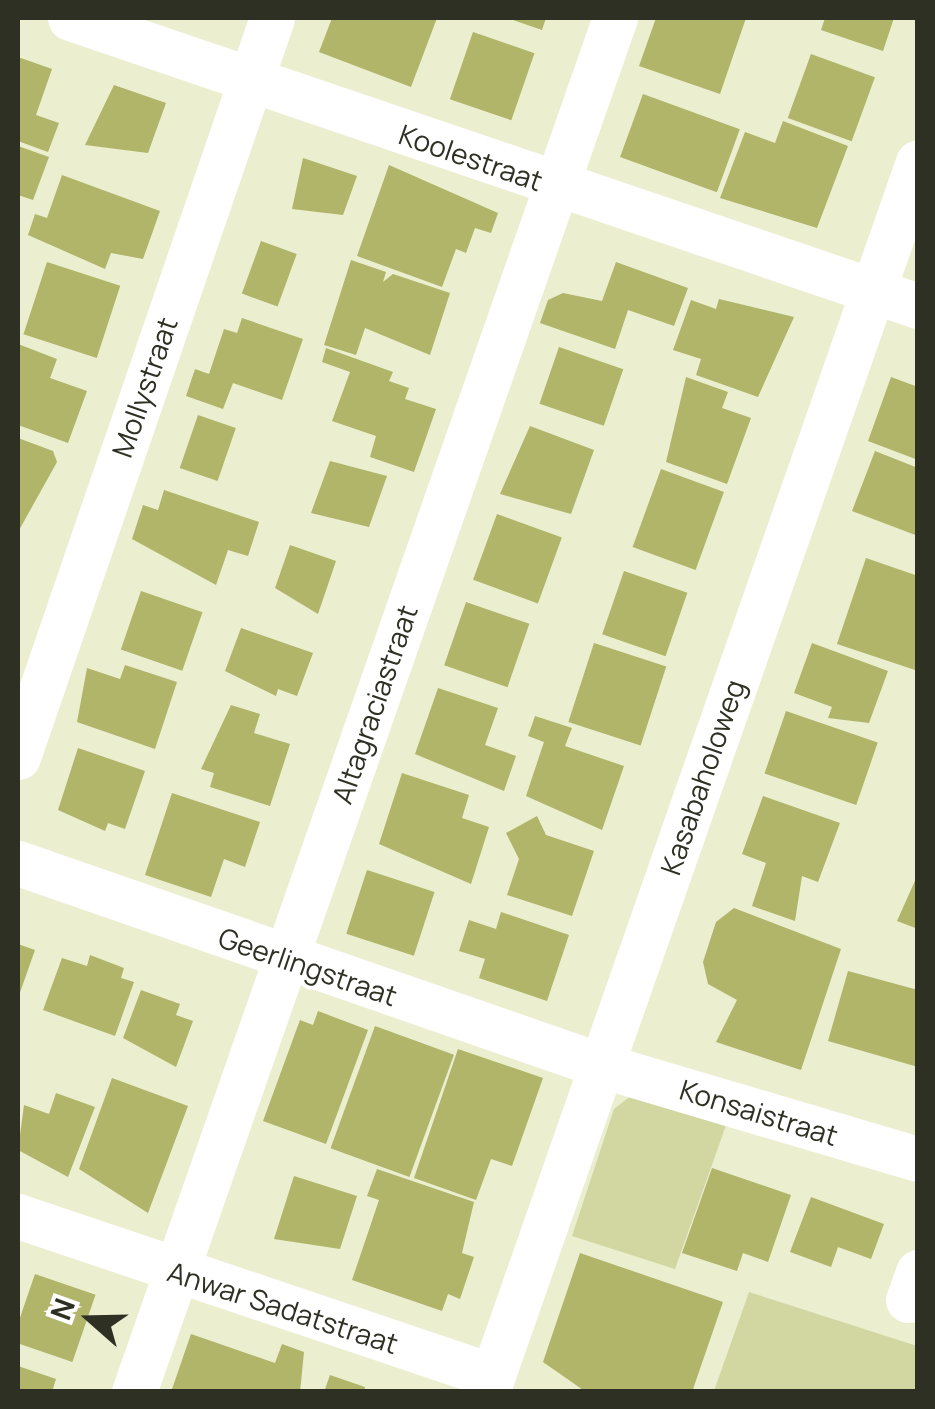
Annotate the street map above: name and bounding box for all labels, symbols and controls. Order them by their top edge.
street label: Koolestraat [395,117,547,197]
street label: Mollystraat [104,313,184,461]
street label: Altagraciastraat [324,600,424,808]
street label: Kasabaholoweg [653,675,751,879]
street label: Geerlingstraat [214,920,402,1012]
street label: Konsaistraat [676,1072,842,1152]
street label: Anwar Sadatstraat [164,1254,402,1360]
north arrow [40,1269,140,1369]
text: N [41,1293,83,1325]

